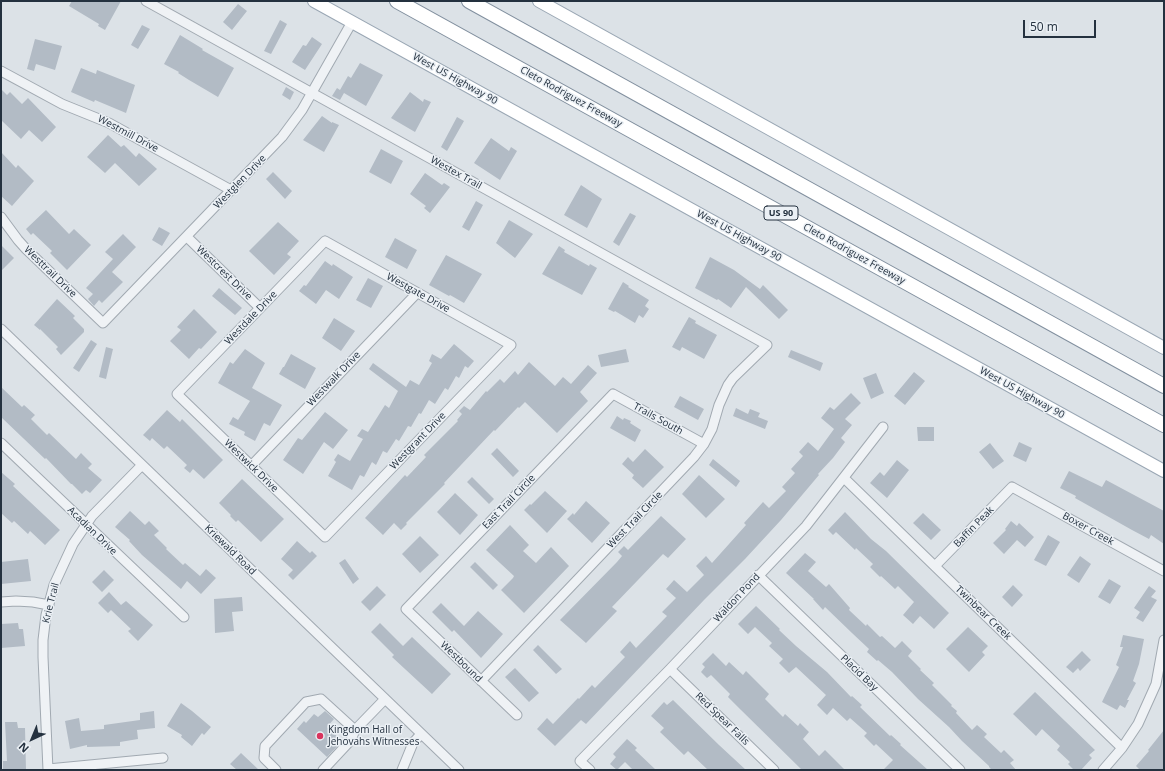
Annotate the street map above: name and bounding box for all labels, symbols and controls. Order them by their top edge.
scale bar [1025,12,1098,38]
text: 50 m [1030,18,1058,35]
street label: West US Highway 90 [411,51,499,107]
street label: Cleto Rodriguez Freeway [518,64,624,130]
street label: Westmill Drive [96,113,160,155]
street label: Westglen Drive [211,153,269,211]
street label: Westex Trail [428,154,484,192]
road number: US 90 [764,206,798,220]
street label: West US Highway 90 [695,208,783,264]
street label: Cleto Rodriguez Freeway [801,221,907,287]
street label: Westcrest Drive [194,243,254,303]
street label: Westtrail Drive [21,244,79,300]
street label: Westgate Drive [384,271,452,315]
street label: Westdale Drive [222,289,280,347]
street label: Westwalk Drive [305,349,363,409]
street label: West US Highway 90 [978,365,1066,421]
street label: Trails South [631,400,685,438]
street label: Westgrant Drive [388,410,448,472]
street label: Westwick Drive [221,437,281,495]
street label: East Trail Circle [480,472,538,532]
street label: West Trail Circle [605,489,665,551]
street label: Acadian Drive [65,504,119,558]
street label: Baffin Peak [951,504,997,550]
street label: Boxer Creek [1060,510,1116,548]
street label: Kriewald Road [202,522,258,578]
street label: Waldon Pond [711,571,763,625]
street label: Krie Trail [40,582,62,624]
street label: Twinbear Creek [953,583,1013,643]
street label: Westbound [438,639,484,685]
street label: Placid Bay [838,652,880,694]
street label: Red Spear Falls [692,690,752,748]
north arrow [12,719,52,759]
place label: Kingdom Hall of Jehovahs Witnesses [328,724,419,748]
marker: Kingdom Hall of Jehovahs Witnesses [315,731,325,741]
text: N [15,739,32,757]

